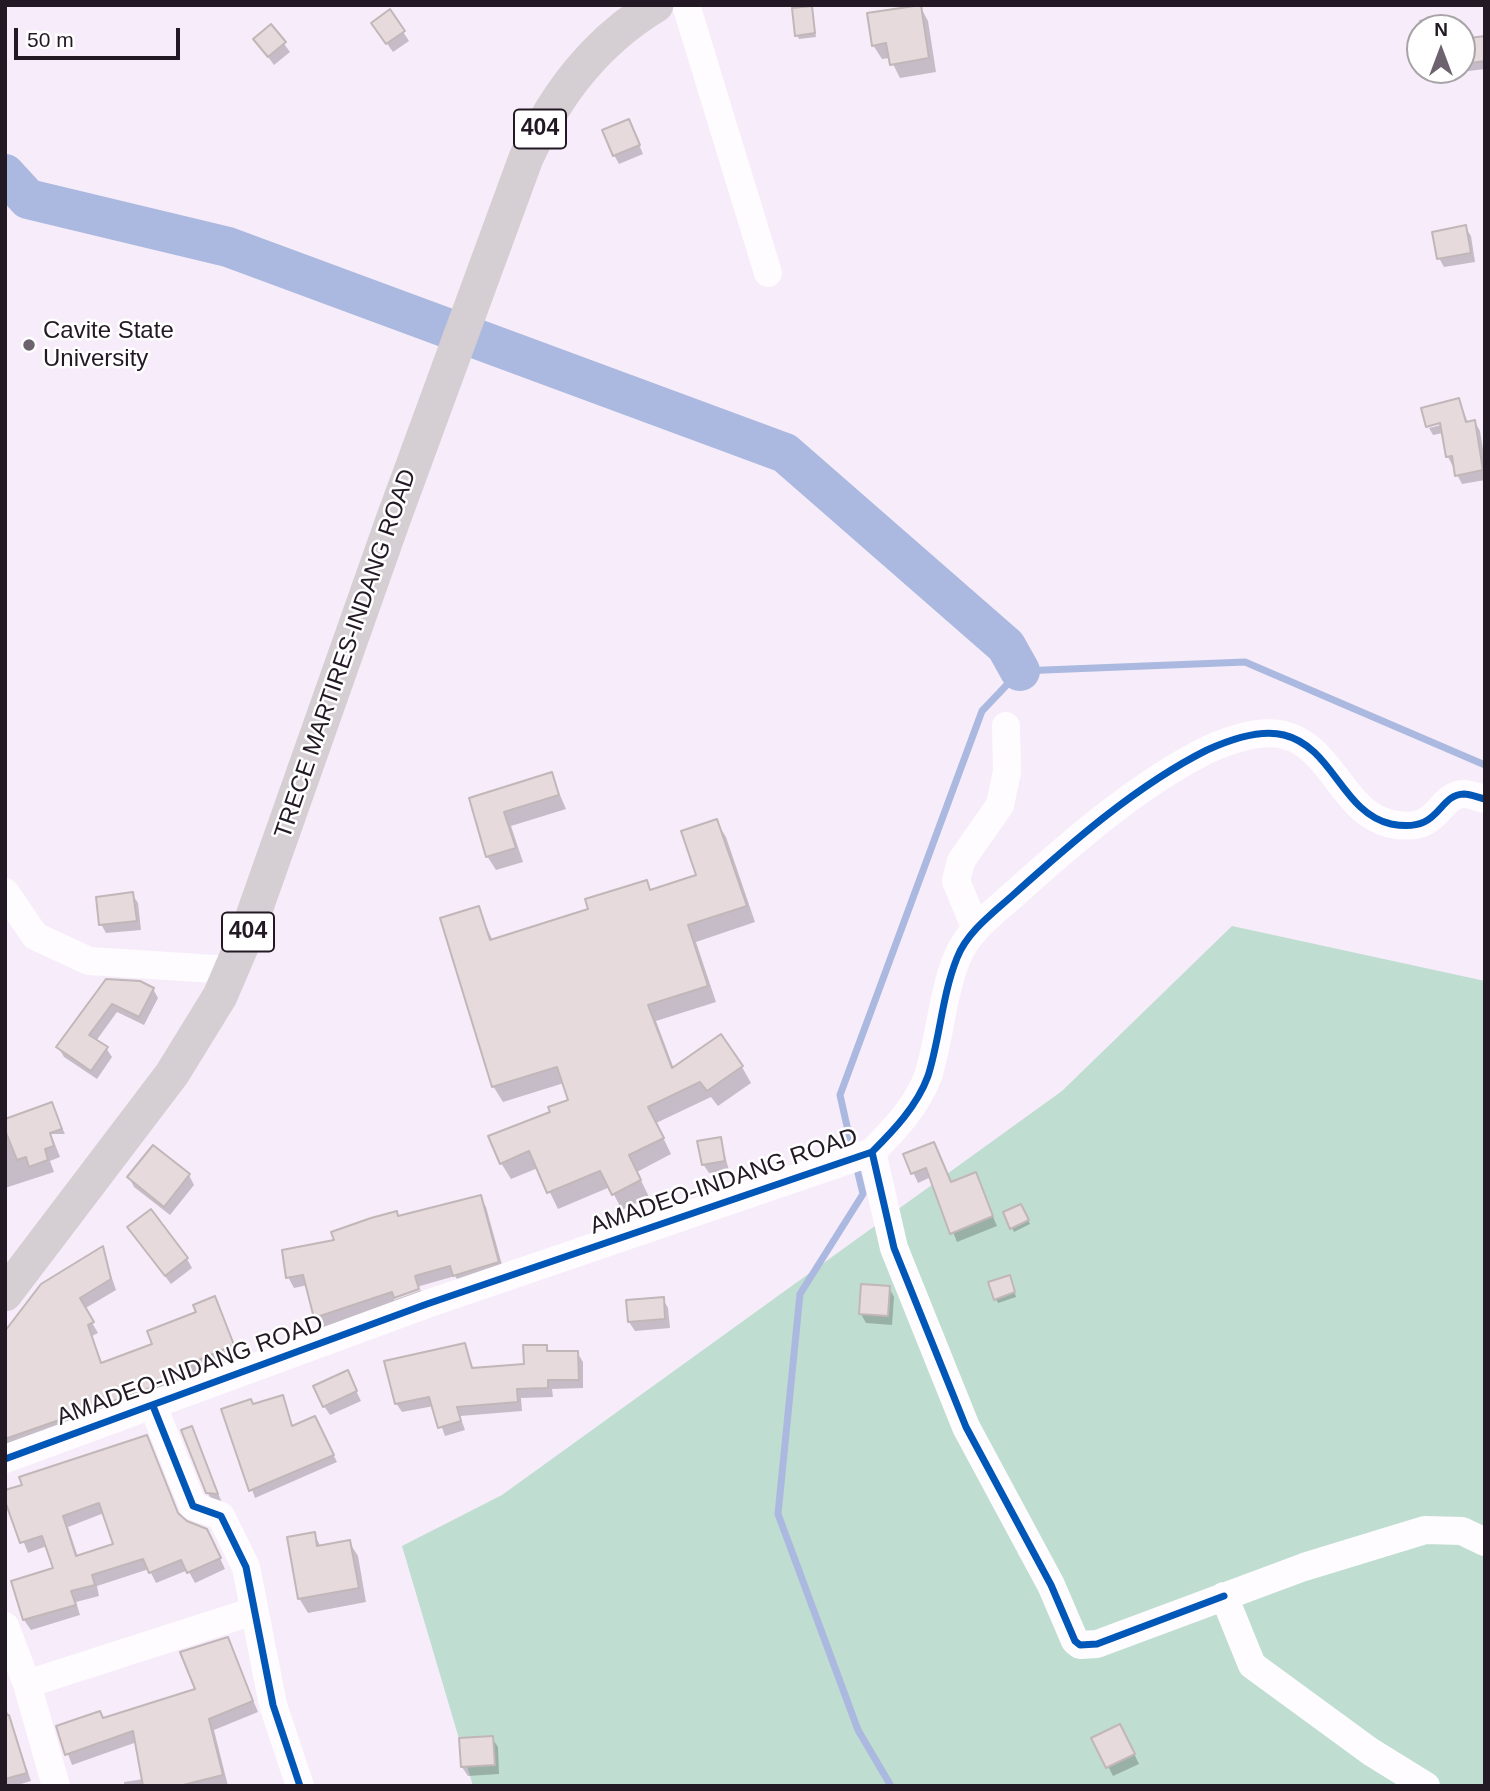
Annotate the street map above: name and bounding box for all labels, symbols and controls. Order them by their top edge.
scale bar [18,14,184,58]
north arrow [1406,14,1476,84]
text: N [1434,19,1448,40]
text: 50 m [27,28,74,51]
road number: 404 [514,110,566,148]
place label: Cavite State University [43,317,174,373]
marker: Cavite State University [21,337,37,353]
street label: TRECE MARTIRES-INDANG ROAD [269,465,423,843]
road number: 404 [222,912,274,951]
street label: AMADEO-INDANG ROAD [586,1123,862,1241]
street label: AMADEO-INDANG ROAD [53,1309,327,1433]

